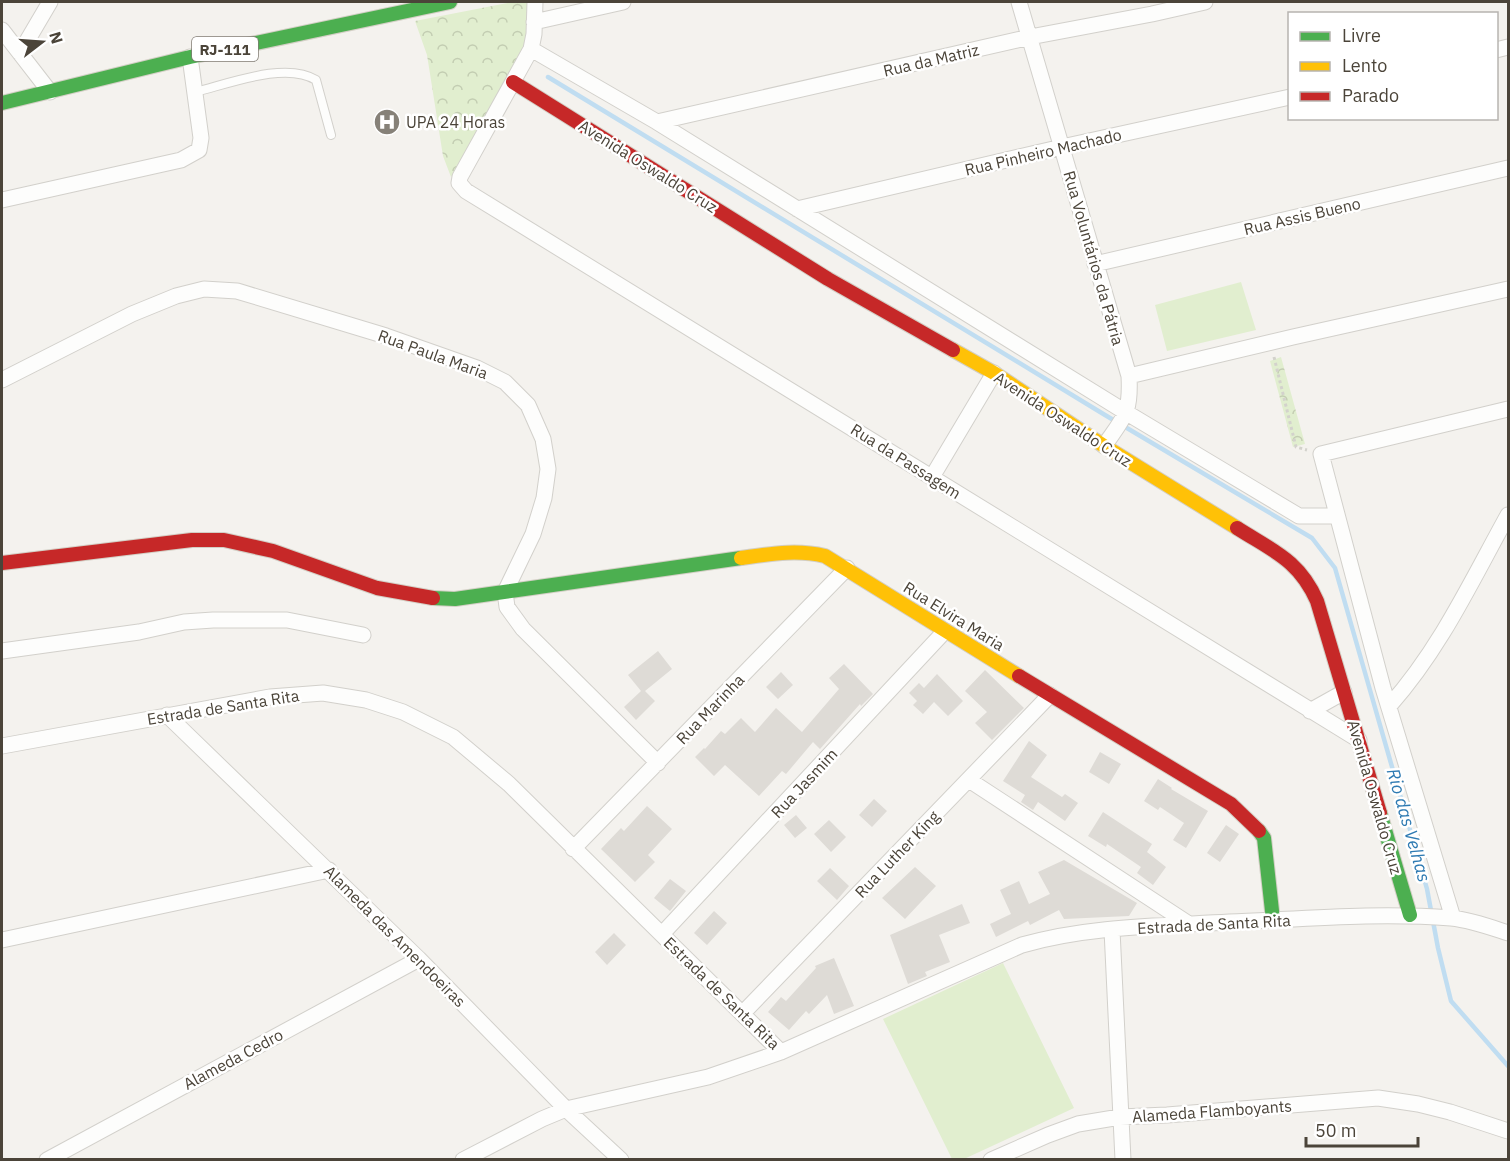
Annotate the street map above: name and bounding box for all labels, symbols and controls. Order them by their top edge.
north arrow [12,12,72,72]
legend [1288,12,1498,120]
text: Livre [1342,24,1381,47]
text: N [45,29,68,46]
road number: RJ-111 [192,37,258,61]
street label: Rua da Matriz [881,39,981,81]
text: Lento [1342,54,1387,77]
text: Parado [1342,84,1399,107]
hospital icon: UPA 24 Horas [372,107,402,137]
place label: UPA 24 Horas [406,112,505,132]
street label: Avenida Oswaldo Cruz [575,115,721,217]
street label: Rua Pinheiro Machado [963,124,1123,180]
street label: Rua Voluntários da Pátria [1059,168,1129,348]
street label: Rua Assis Bueno [1242,193,1362,239]
street label: Rua Paula Maria [375,325,491,383]
street label: Avenida Oswaldo Cruz [991,367,1135,471]
street label: Rua da Passagem [847,419,965,503]
street label: Rua Elvira Maria [900,577,1008,655]
street label: Rua Marinha [672,669,749,748]
street label: Estrada de Santa Rita [146,685,301,729]
street label: Avenida Oswaldo Cruz [1343,718,1407,876]
street label: Rua Jasmim [767,744,841,822]
water label: Rio das Velhas [1382,766,1436,884]
street label: Rua Luther King [850,806,944,902]
street label: Alameda das Amendoeiras [320,861,470,1011]
street label: Estrada de Santa Rita [1137,910,1292,938]
street label: Estrada de Santa Rita [660,932,785,1054]
street label: Alameda Cedro [180,1024,286,1094]
street label: Alameda Flamboyants [1131,1095,1293,1127]
scale bar [1306,1110,1418,1148]
text: 50 m [1315,1119,1357,1142]

